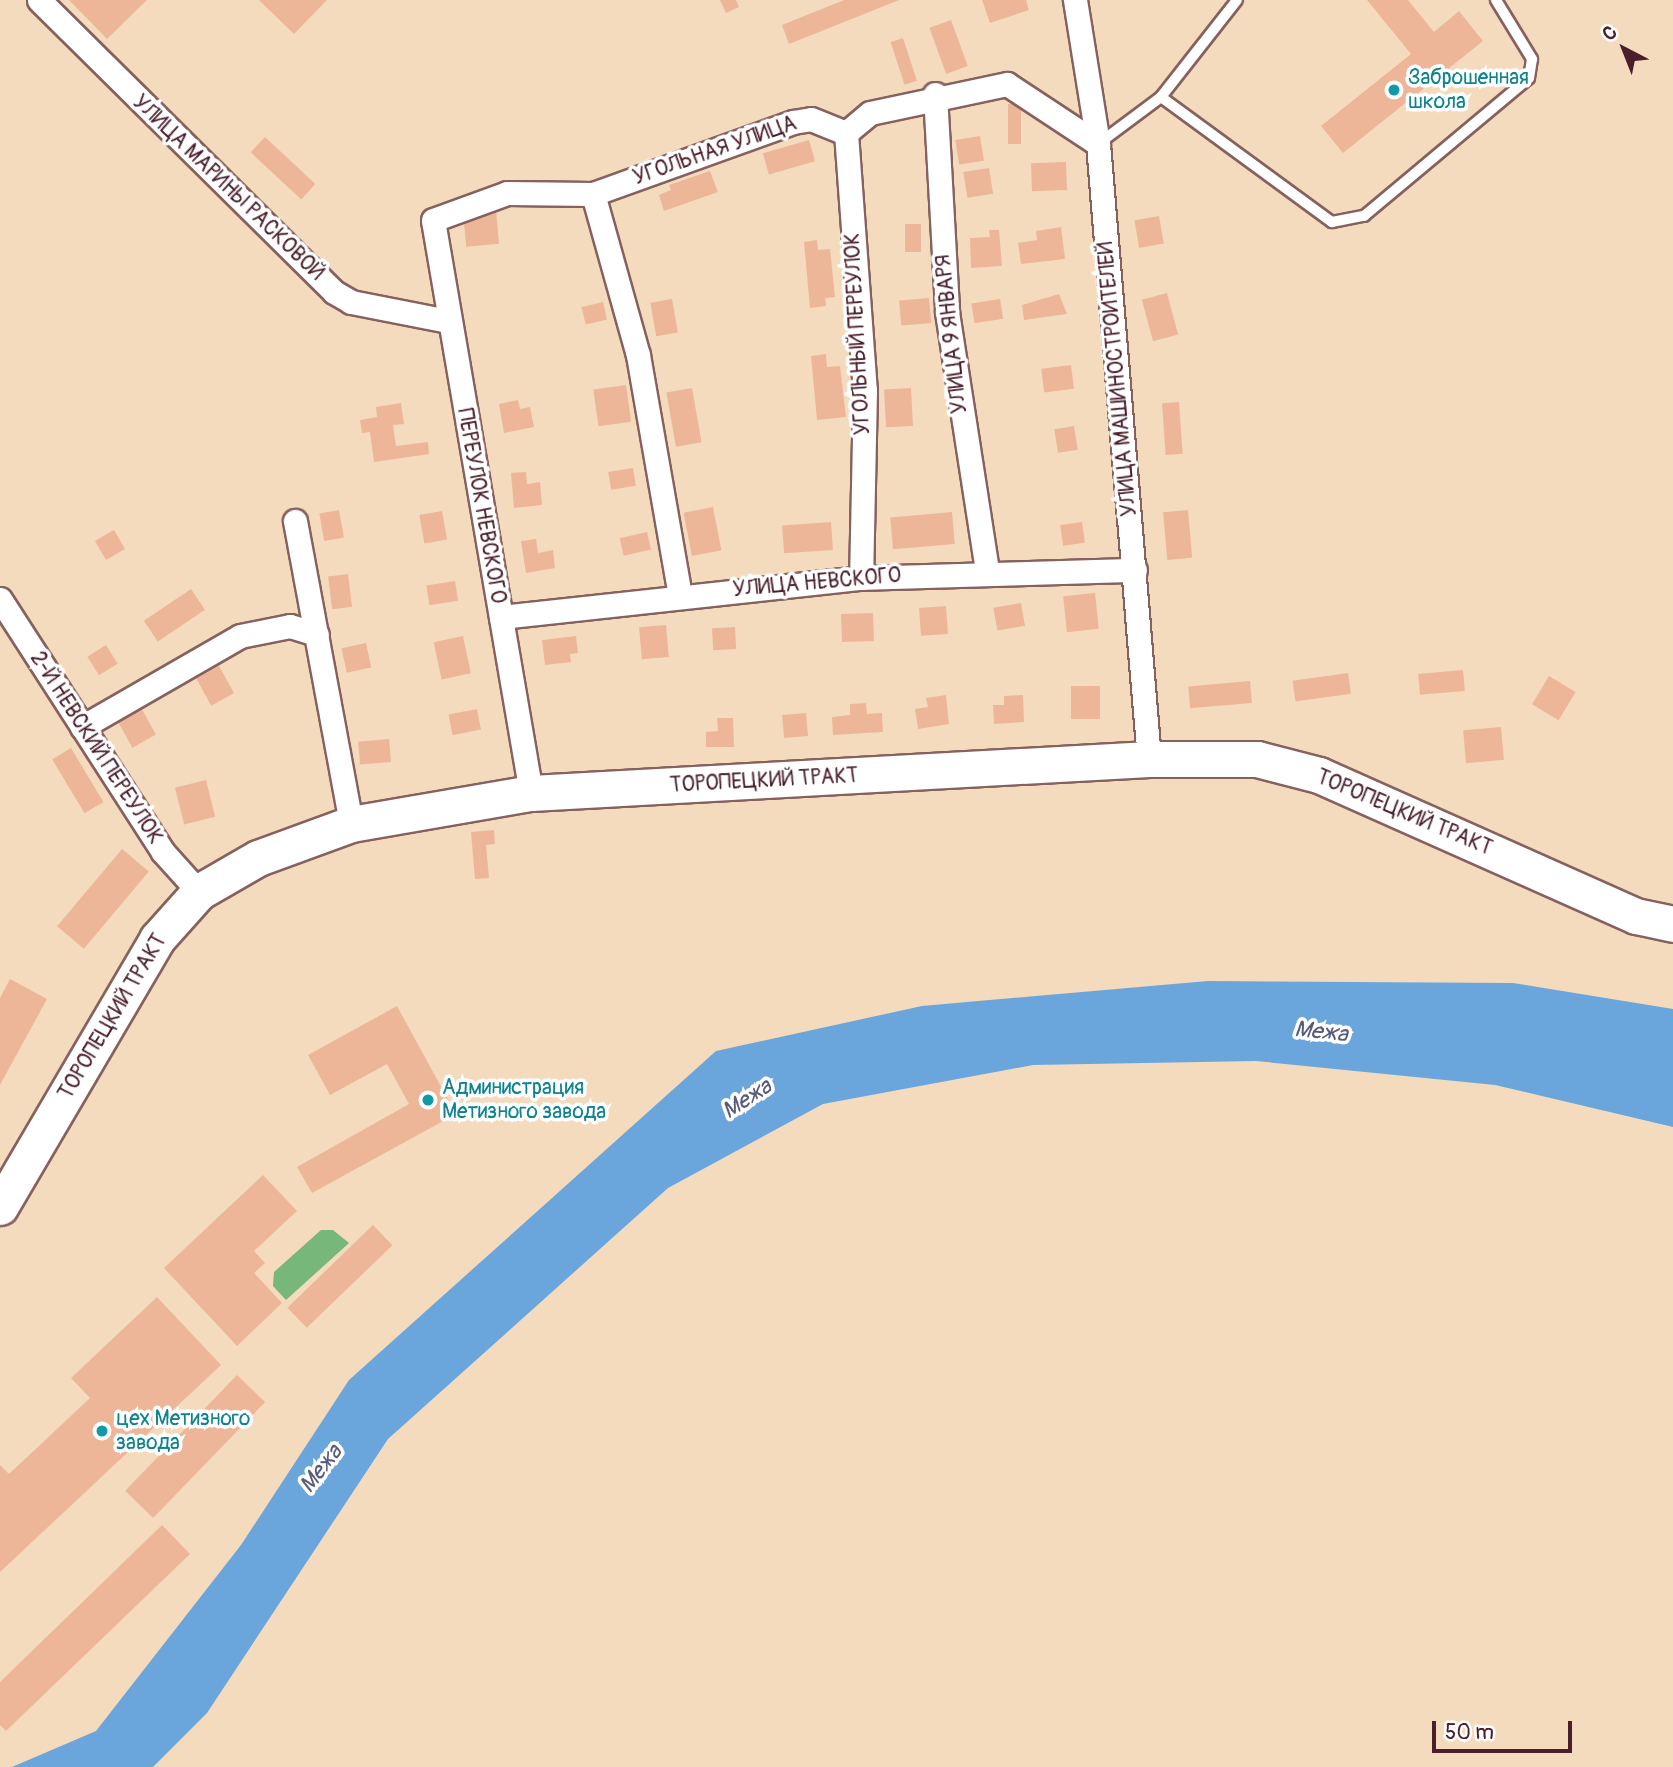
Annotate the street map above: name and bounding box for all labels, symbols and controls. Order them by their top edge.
north arrow [1589,14,1659,84]
text: С [1598,21,1622,46]
place label: Заброшенная школа [1408,65,1529,115]
marker: Заброшенная школа [1386,82,1402,98]
street label: УЛИЦА МАРИНЫ РАСКОВОЙ [127,90,329,286]
street label: УГОЛЬНАЯ УЛИЦА [630,111,800,191]
street label: УГОЛЬНЫЙ ПЕРЕУЛОК [840,232,876,436]
street label: УЛИЦА МАШИНОСТРОИТЕЛЕЙ [1093,241,1143,517]
street label: УЛИЦА 9 ЯНВАРЯ [931,253,973,415]
street label: ПЕРЕУЛОК НЕВСКОГО [451,406,511,606]
street label: УЛИЦА НЕВСКОГО [732,563,902,603]
street label: 2-Й НЕВСКИЙ ПЕРЕУЛОК [24,647,168,849]
street label: ТОРОПЕЦКИЙ ТРАКТ [669,763,859,799]
street label: ТОРОПЕЦКИЙ ТРАКТ [1312,765,1496,861]
street label: ТОРОПЕЦКИЙ ТРАКТ [54,930,172,1104]
water label: Межа [1293,1015,1349,1049]
water label: Межа [717,1073,777,1125]
place label: Администрация Метизного завода [442,1075,606,1125]
marker: Администрация Метизного завода [420,1092,436,1108]
place label: цех Метизного завода [116,1406,250,1456]
marker: цех Метизного завода [94,1423,110,1439]
water label: Межа [294,1439,348,1499]
scale bar [1435,1708,1575,1752]
text: 50 m [1445,1719,1494,1746]

